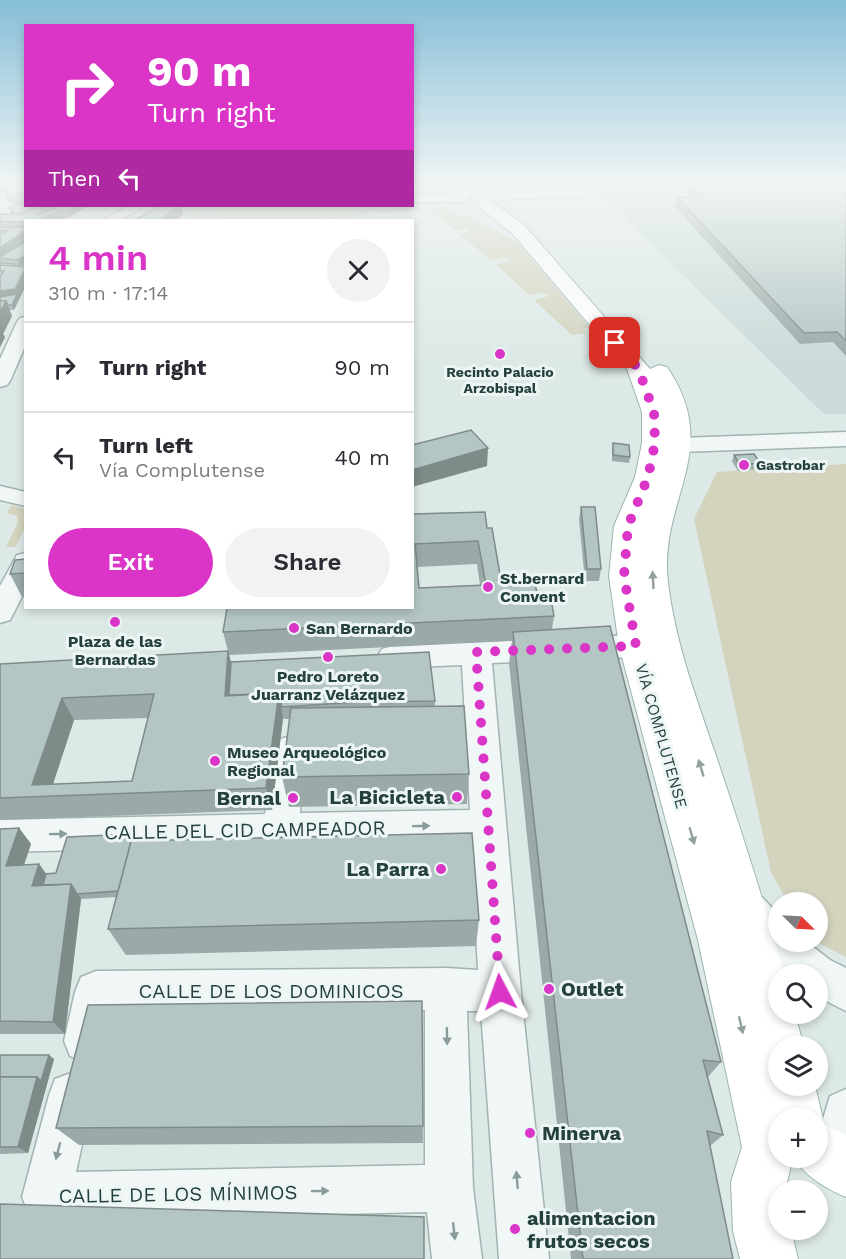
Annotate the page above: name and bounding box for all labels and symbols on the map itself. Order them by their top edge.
pin [589,317,640,368]
marker: Recinto Palacio Arzobispal [493,347,507,361]
place label: Recinto Palacio Arzobispal [446,364,554,396]
place label: Gastrobar [756,457,825,473]
marker: Gastrobar [737,458,751,472]
place label: St.bernard Convent [500,569,584,606]
one-way arrow [648,571,657,590]
marker: St.bernard Convent [481,580,495,594]
marker: Plaza de las Bernardas [108,615,122,629]
place label: San Bernardo [306,619,413,638]
marker: San Bernardo [287,621,301,635]
place label: Plaza de las Bernardas [68,632,163,669]
marker: Pedro Loreto Juarranz Velázquez [321,650,335,664]
street label: VÍA COMPLUTENSE [632,662,691,811]
place label: Pedro Loreto Juarranz Velázquez [251,667,405,704]
place label: Museo Arqueológico Regional [227,743,387,780]
marker: Museo Arqueológico Regional [208,754,222,768]
one-way arrow [695,759,705,777]
place label: La Bicicleta [329,785,445,809]
place label: Bernal [217,786,281,810]
marker: La Bicicleta [450,790,464,804]
marker: Bernal [286,791,300,805]
street label: CALLE DEL CID CAMPEADOR [104,816,386,844]
one-way arrow [412,821,431,831]
one-way arrow [688,827,697,845]
one-way arrow [49,830,68,839]
place label: La Parra [346,857,429,881]
marker: La Parra [434,862,448,876]
north arrow [768,892,828,952]
position arrow [468,960,532,1024]
place label: Outlet [561,977,624,1001]
street label: CALLE DE LOS DOMINICOS [139,979,404,1003]
marker: Outlet [542,982,556,996]
one-way arrow [737,1016,747,1034]
one-way arrow [442,1027,452,1046]
place label: Minerva [542,1121,622,1145]
marker: Minerva [523,1126,537,1140]
one-way arrow [52,1142,62,1160]
one-way arrow [512,1170,522,1189]
street label: CALLE DE LOS MÍNIMOS [58,1180,298,1208]
one-way arrow [310,1186,329,1196]
place label: alimentacion frutos secos [527,1206,656,1253]
one-way arrow [449,1222,459,1241]
marker: alimentacion frutos secos [508,1222,522,1236]

